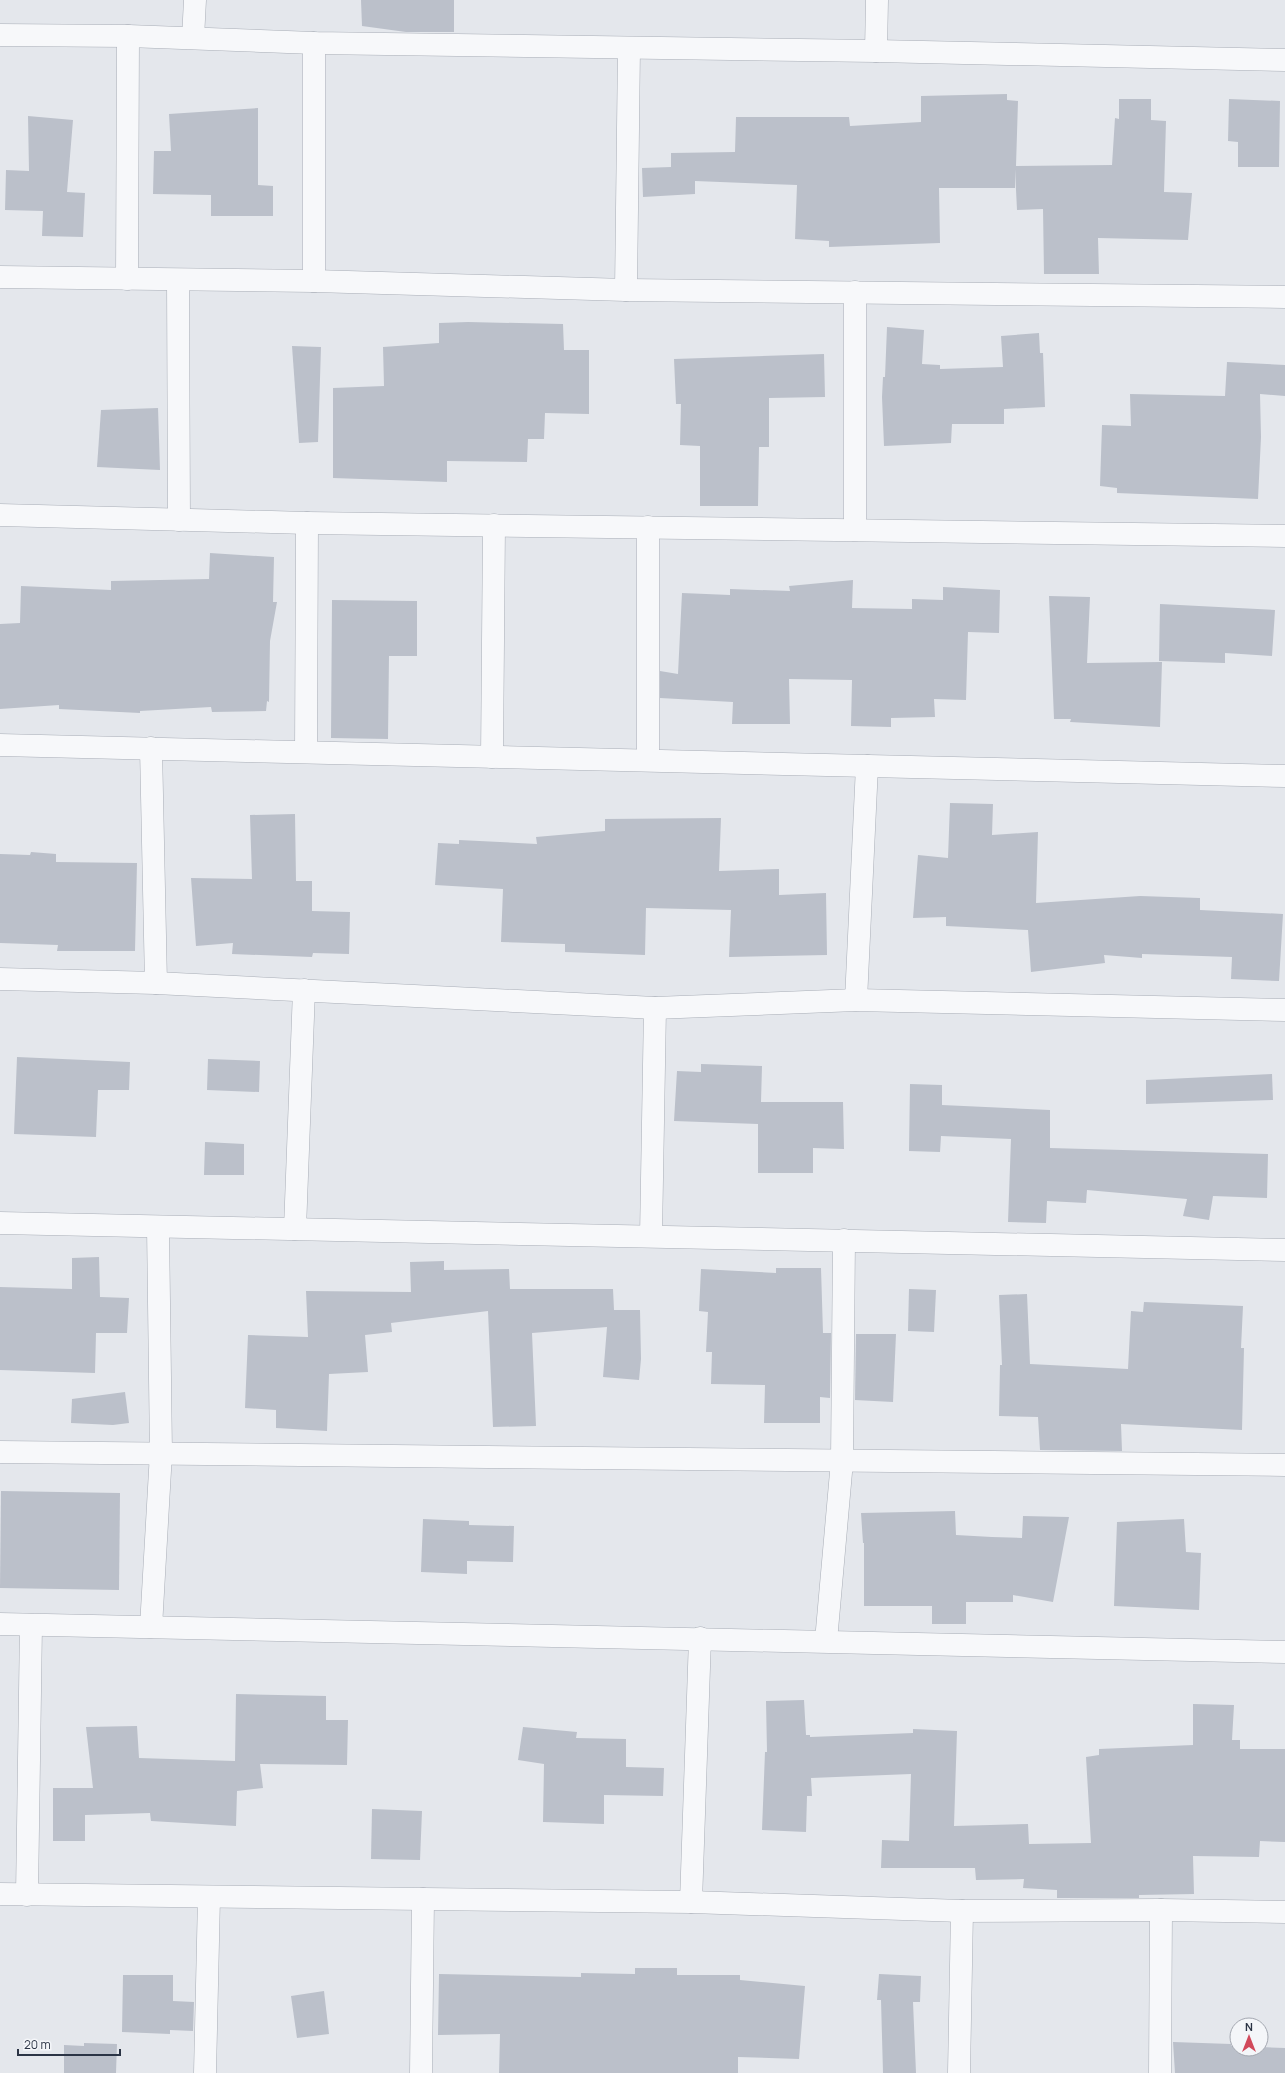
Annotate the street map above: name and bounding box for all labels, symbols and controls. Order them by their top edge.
north arrow [1229,2017,1269,2057]
text: N [1245,2019,1253,2034]
scale bar [18,2031,120,2057]
text: 20 m [24,2036,51,2053]

